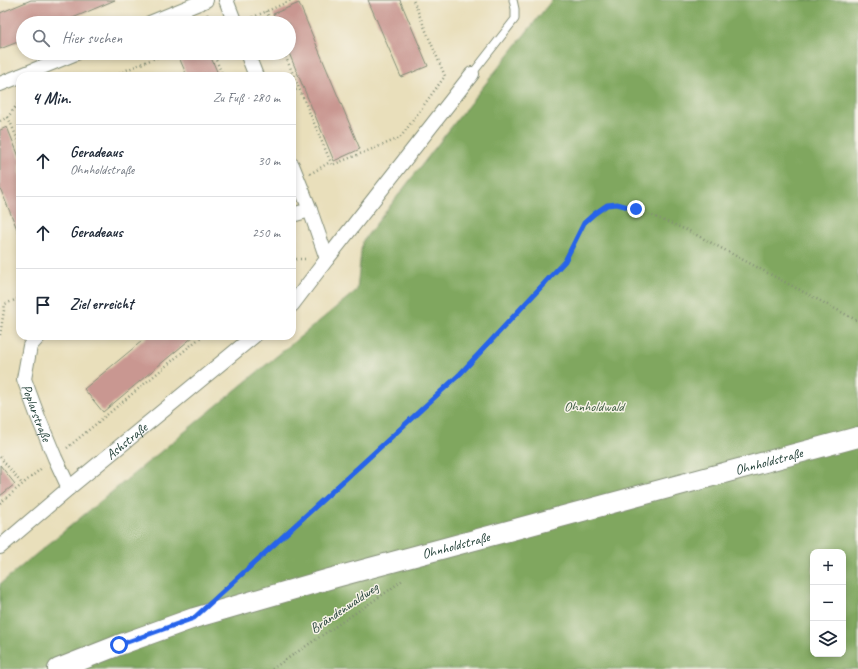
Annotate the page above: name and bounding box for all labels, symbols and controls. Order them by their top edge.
search box [16,16,296,60]
icon: search [30,27,52,49]
text: Hier suchen [62,29,122,48]
text: 4 Min. [32,88,71,109]
text: Zu Fuß · 280 m [213,90,280,106]
text: Geradeaus [70,143,123,162]
icon: ahead [32,150,54,172]
text: 30 m [258,153,280,169]
text: Ohnholdstraße [70,162,134,178]
route end [627,200,645,218]
icon: ahead [32,222,54,244]
text: Geradeaus [70,223,123,242]
text: 250 m [252,225,280,241]
icon: arrive [32,294,54,316]
text: Ziel erreicht [70,295,133,314]
street label: Poplarstraße [18,382,56,445]
park label: Ohnholdwald [564,398,626,415]
street label: Ashstraße [102,418,152,463]
street label: Ohnholdstraße [733,443,806,478]
street label: Ohnholdstraße [420,527,493,562]
map controls [810,549,846,657]
button: + [810,549,846,585]
street label: Brändenwaldweg [307,578,382,637]
button: − [810,585,846,621]
button: layers [810,621,846,657]
route start [110,636,128,654]

